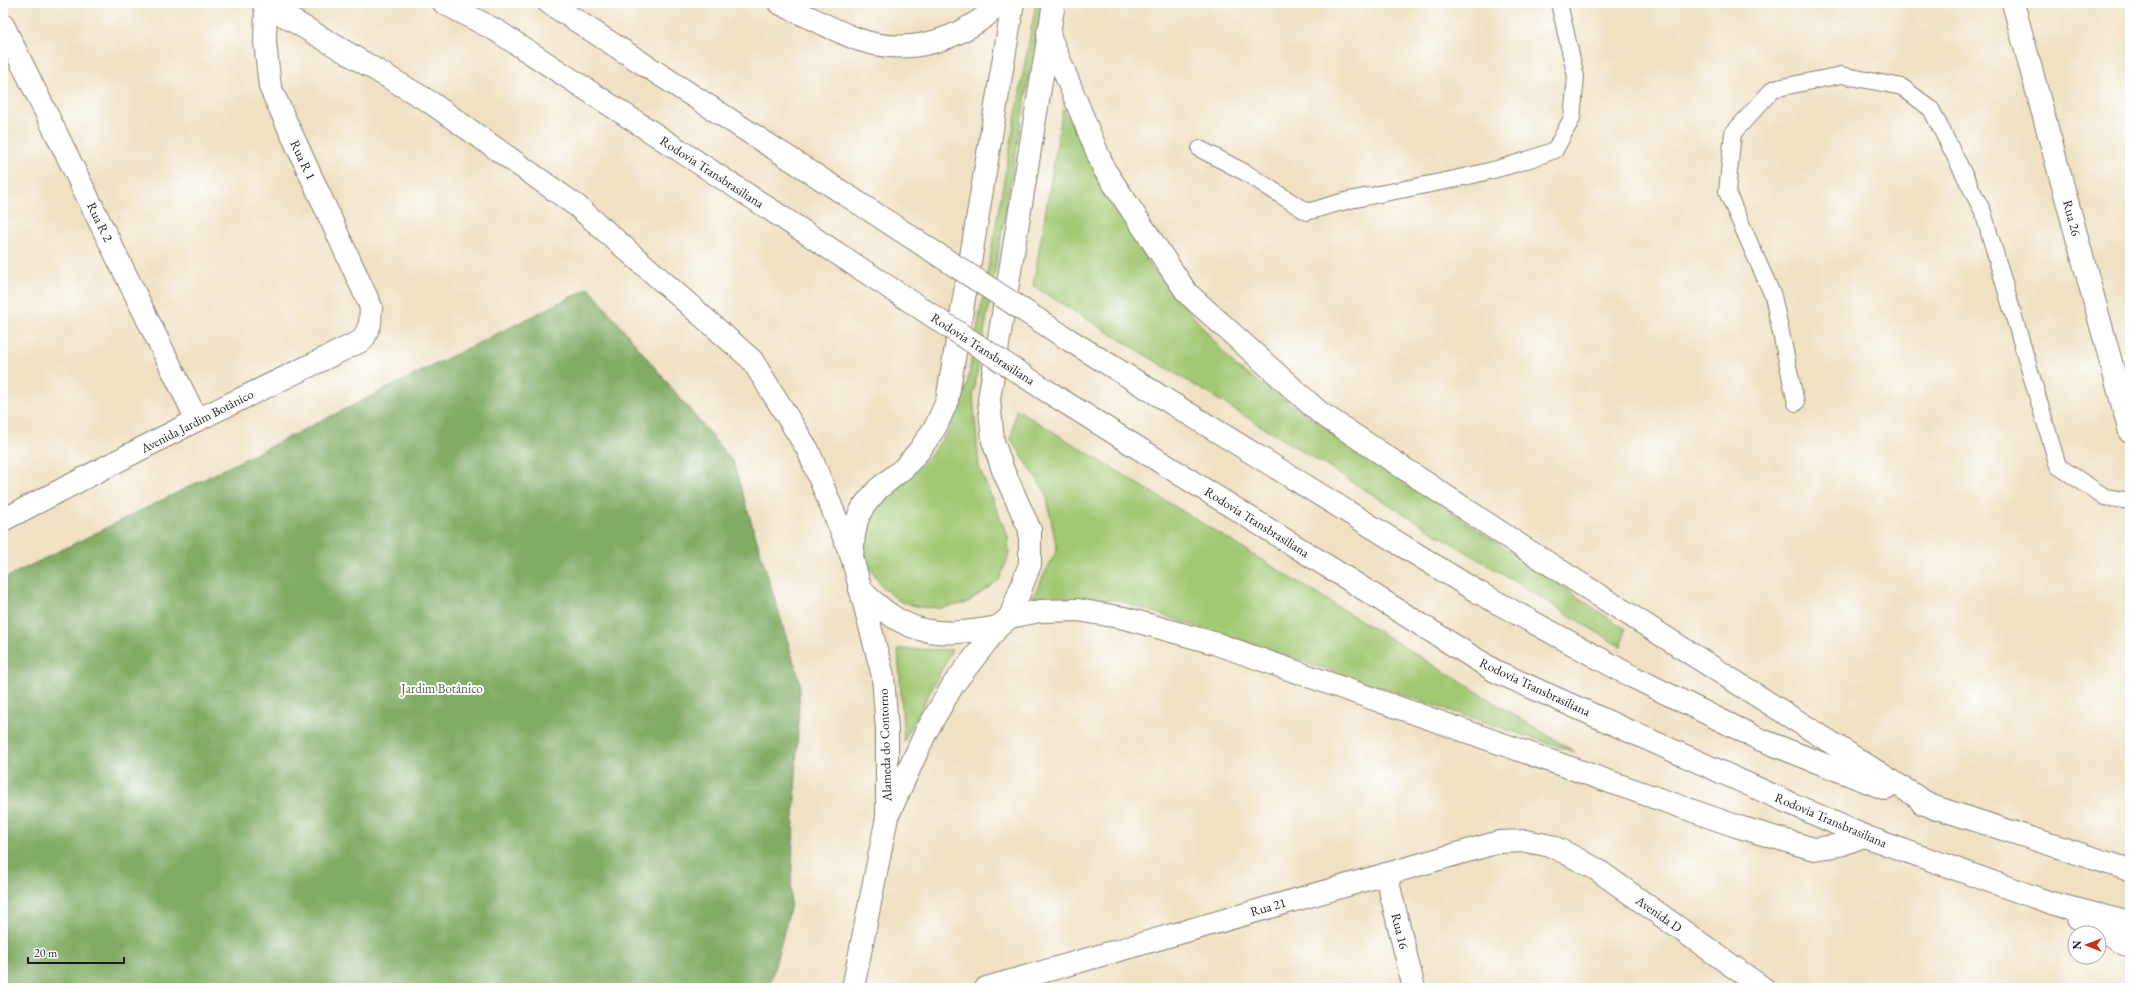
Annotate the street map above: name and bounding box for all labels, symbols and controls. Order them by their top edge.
street label: Rodovia Transbrasiliana [657,132,768,212]
street label: Rua R 1 [286,137,320,183]
street label: Rua 26 [2059,198,2085,238]
street label: Rua R 2 [83,199,117,245]
street label: Rodovia Transbrasiliana [928,309,1039,389]
street label: Avenida Jardim Botânico [137,385,256,457]
street label: Rodovia Transbrasiliana [1201,483,1313,562]
street label: Rodovia Transbrasiliana [1477,654,1594,720]
park label: Jardim Botânico [400,680,483,697]
street label: Alameda do Contorno [875,688,896,803]
street label: Rodovia Transbrasiliana [1772,789,1890,852]
street label: Avenida D [1632,891,1686,936]
street label: Rua 21 [1248,894,1288,920]
street label: Rua 16 [1387,911,1413,951]
north arrow [2067,925,2107,965]
scale bar [28,939,124,965]
text: N [2070,940,2084,949]
text: 20 m [34,945,58,961]

